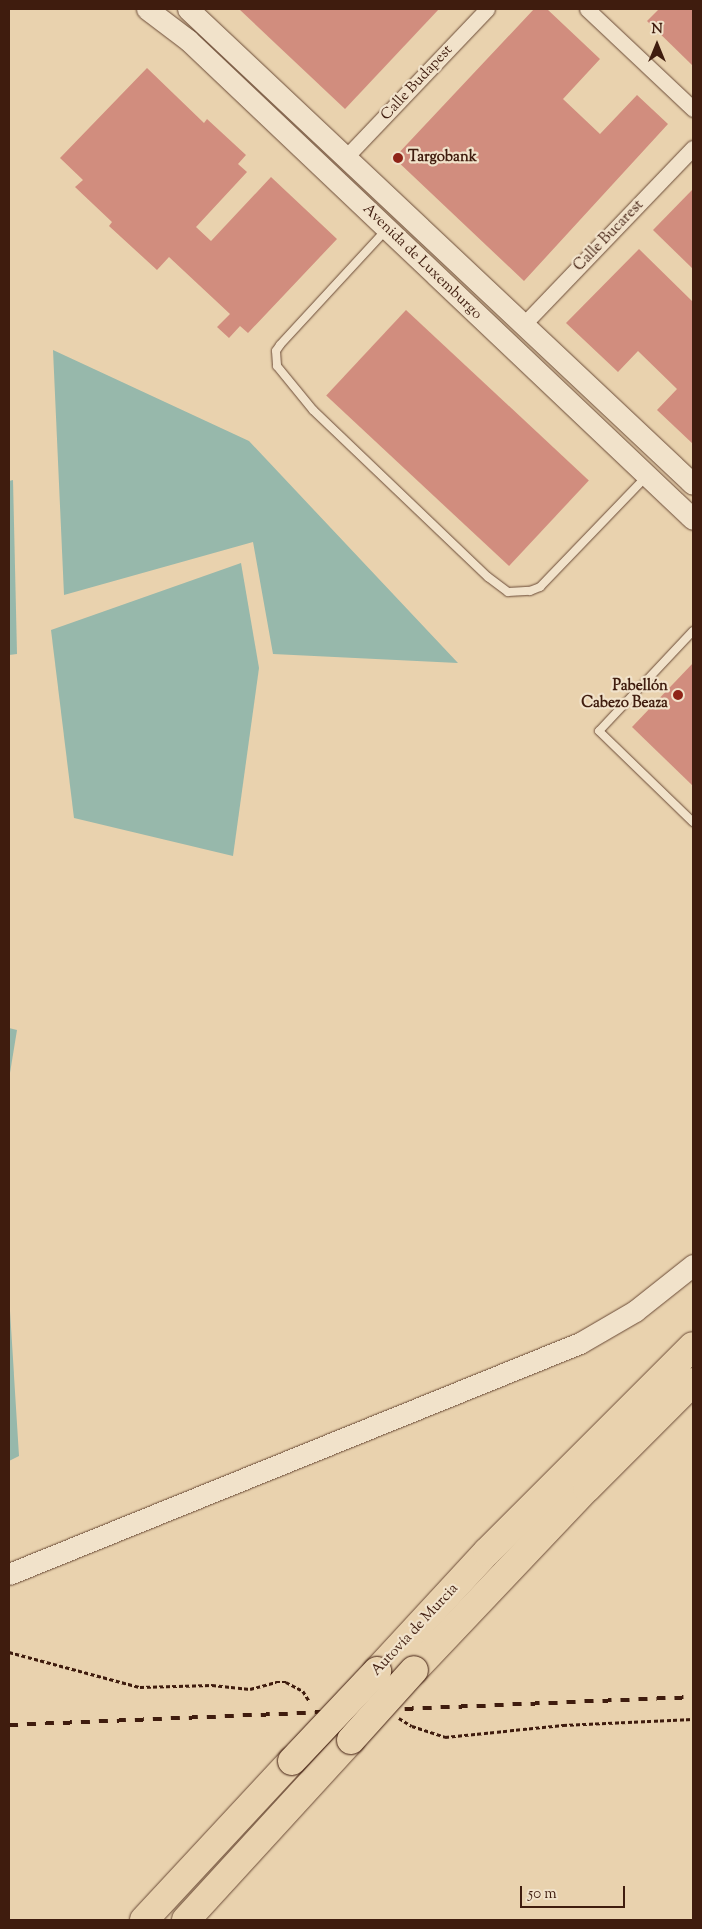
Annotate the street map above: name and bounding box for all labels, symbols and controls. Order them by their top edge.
north arrow [632,20,682,70]
text: N [651,20,663,40]
street label: Calle Budapest [377,41,457,125]
place label: Targobank [408,149,477,167]
marker: Targobank [392,152,404,164]
street label: Calle Bucarest [570,197,648,275]
street label: Avenida de Luxemburgo [359,200,485,324]
place label: Pabellón Cabezo Beaza [581,677,668,712]
marker: Pabellón Cabezo Beaza [672,689,684,701]
street label: Autovía de Murcia [368,1580,462,1680]
scale bar [522,1876,627,1908]
text: 50 m [528,1884,557,1905]

